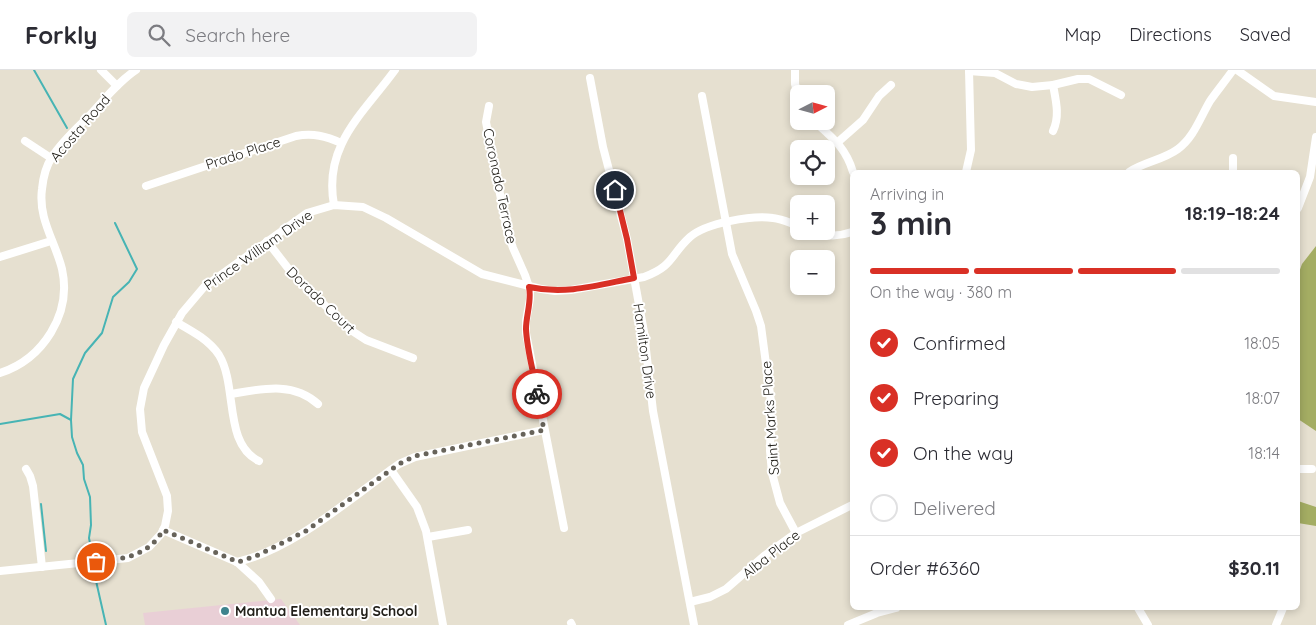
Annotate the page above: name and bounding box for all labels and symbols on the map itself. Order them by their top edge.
north arrow [790,85,835,130]
street label: Acosta Road [46,91,114,165]
street label: Coronado Terrace [479,127,521,245]
street label: Prado Place [203,132,283,174]
pin [594,169,636,211]
street label: Prince William Drive [200,206,316,294]
street label: Dorado Court [283,263,359,337]
street label: Hamilton Drive [629,302,661,400]
street label: Saint Marks Place [757,360,783,476]
courier [512,369,562,419]
street label: Alba Place [739,526,804,582]
pin [75,541,117,583]
place label: Mantua Elementary School [235,602,418,620]
marker: Mantua Elementary School [219,605,231,617]

